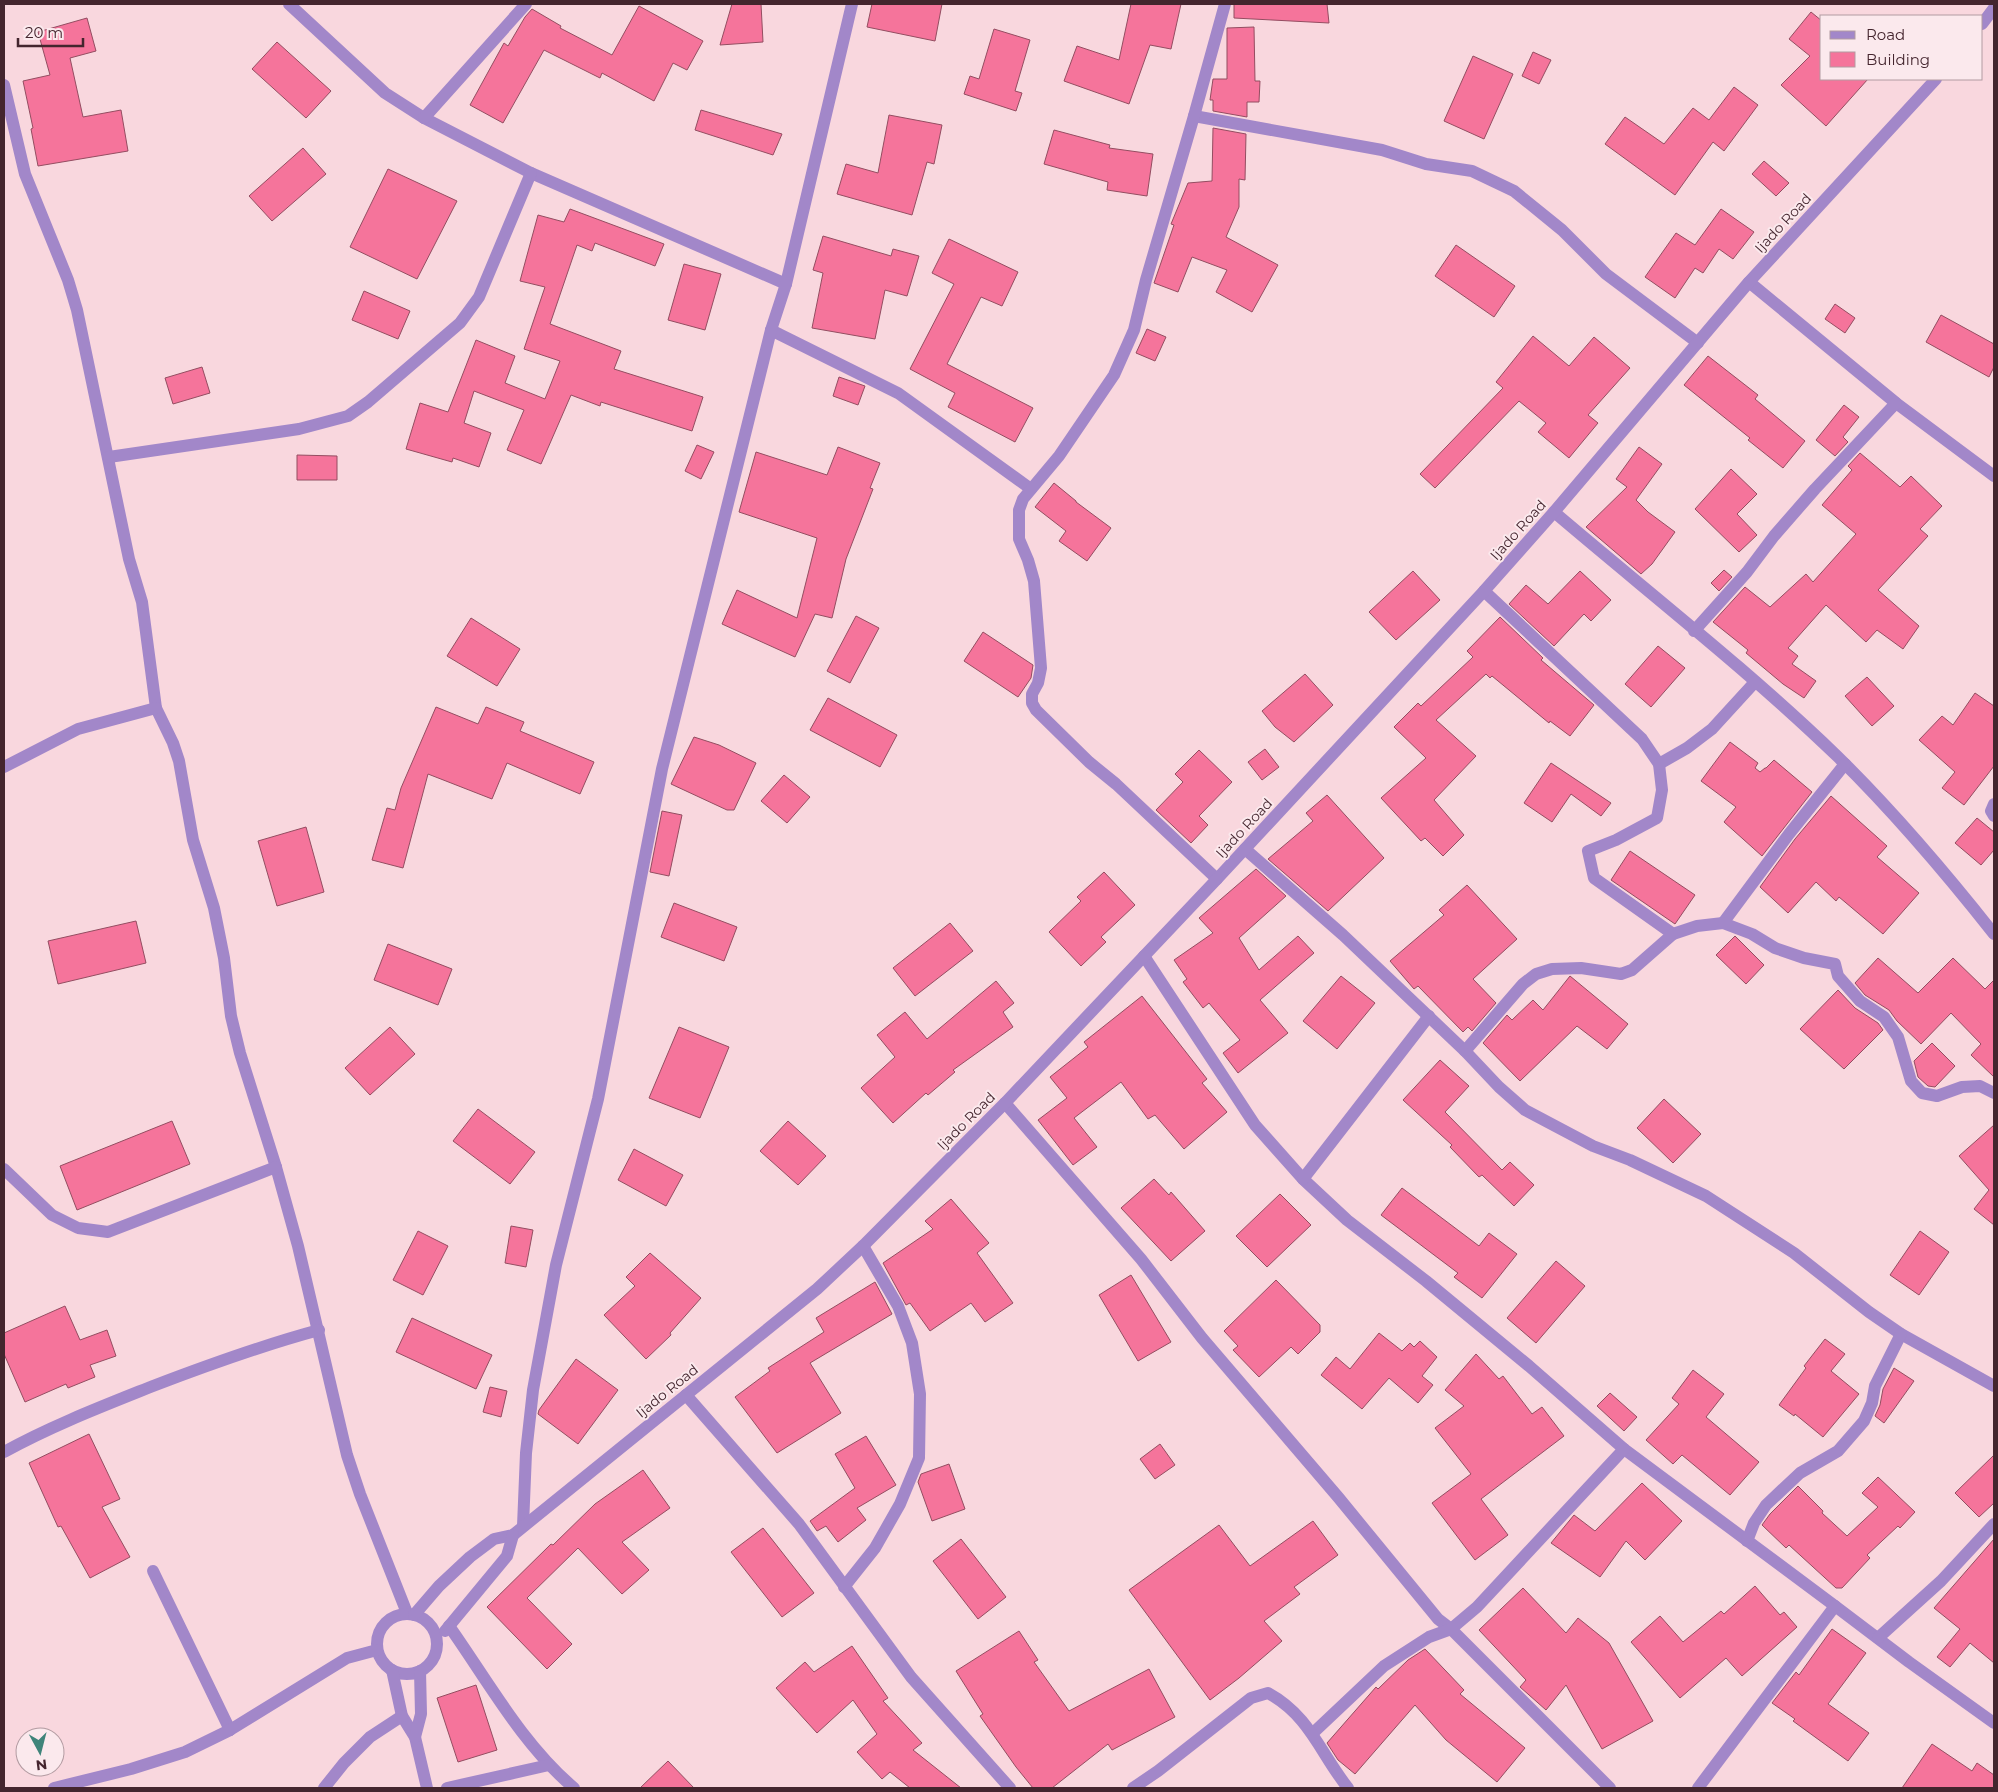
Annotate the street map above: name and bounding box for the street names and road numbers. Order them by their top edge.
street label: Ijado Road [1751,189,1815,257]
street label: Ijado Road [1486,496,1550,564]
street label: Ijado Road [1212,794,1276,862]
street label: Ijado Road [933,1088,999,1154]
street label: Ijado Road [632,1360,702,1422]

